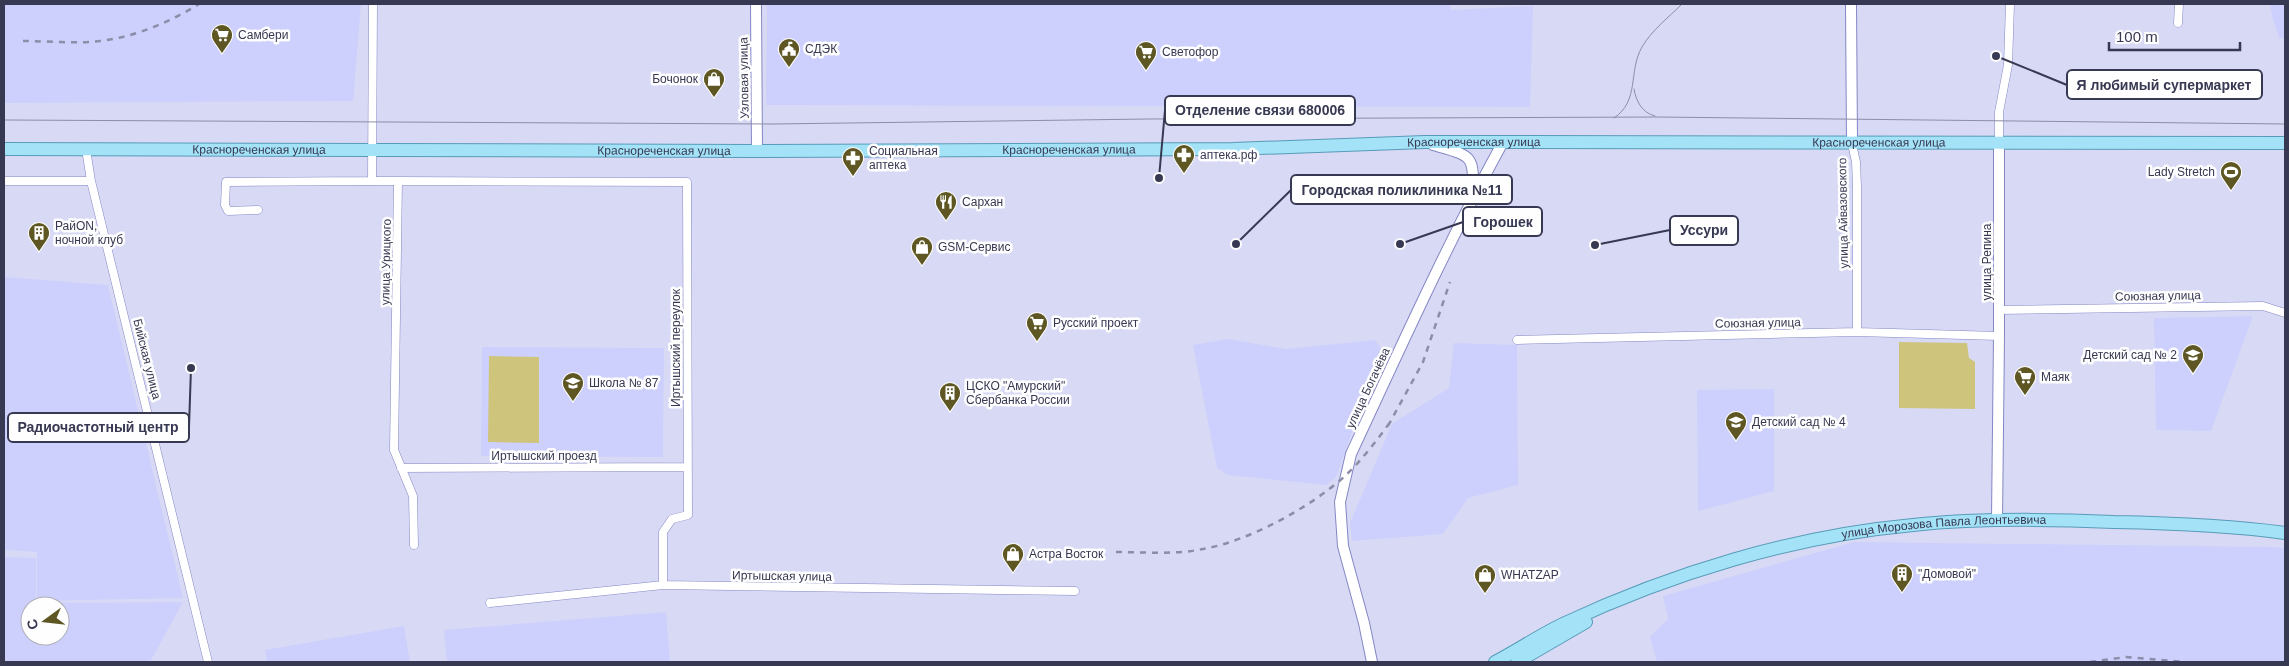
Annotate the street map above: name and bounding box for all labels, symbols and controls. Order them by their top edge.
scale bar [2109,20,2240,52]
supermarket icon: Самбери [210,23,234,54]
place label: Самбери [238,28,288,42]
text: 100 m [2116,28,2158,45]
street label: Узловая улица [736,37,752,119]
public building icon: СДЭК [777,37,801,68]
supermarket icon: Светофор [1134,40,1158,71]
place label: СДЭК [805,42,837,56]
place label: Светофор [1162,45,1219,59]
shop icon: Бочонок [702,67,726,98]
callout: Я любимый супермаркет [2067,70,2262,99]
place label: Бочонок [652,72,699,86]
text: Я любимый супермаркет [2077,77,2252,93]
callout: Отделение связи 680006 [1165,96,1355,125]
text: Отделение связи 680006 [1175,102,1345,118]
street label: Краснореченская улица [1407,135,1541,150]
street label: Краснореченская улица [1812,135,1946,150]
street label: Краснореченская улица [1002,142,1136,157]
street label: Краснореченская улица [192,143,326,157]
pharmacy icon: аптека.рф [1172,143,1196,174]
street label: Краснореченская улица [597,144,731,158]
place label: Социальная аптека [869,144,938,172]
pharmacy icon: Социальная аптека [841,146,865,177]
place label: аптека.рф [1200,148,1257,162]
street label: улица Айвазовского [1835,157,1851,269]
sports icon: Lady Stretch [2219,160,2243,191]
place label: Lady Stretch [2148,165,2215,179]
callout: Городская поликлиника №11 [1291,175,1512,204]
text: Городская поликлиника №11 [1301,182,1503,198]
restaurant icon: Сархан [934,190,958,221]
place label: Сархан [962,195,1003,209]
callout: Горошек [1463,207,1542,236]
text: Горошек [1473,214,1534,230]
callout: Уссури [1670,216,1738,245]
street label: улица Урицкого [378,218,394,305]
place label: РайON, ночной клуб [55,219,123,247]
building icon: РайON, ночной клуб [27,221,51,252]
text: Уссури [1680,222,1728,238]
street label: улица Репина [1980,223,1994,300]
shop icon: GSM-Сервис [910,235,934,266]
place label: GSM-Сервис [938,240,1010,254]
street label: Иртышский переулок [669,288,683,407]
street label: Союзная улица [2115,288,2201,304]
supermarket icon: Русский проект [1025,311,1049,342]
street label: Союзная улица [1715,315,1801,331]
place label: Русский проект [1053,316,1139,330]
street label: Бийская улица [130,317,164,401]
school or university icon: Детский сад № 2 [2181,343,2205,374]
street label: улица Богачёва [1343,345,1393,430]
place label: Детский сад № 2 [2083,348,2177,362]
supermarket icon: Маяк [2013,365,2037,396]
place label: Маяк [2041,370,2070,384]
school or university icon: Школа № 87 [561,371,585,402]
place label: Школа № 87 [589,376,659,390]
place label: ЦСКО "Амурский" Сбербанка России [966,379,1070,407]
building icon: ЦСКО "Амурский" Сбербанка России [938,381,962,412]
school or university icon: Детский сад № 4 [1724,410,1748,441]
callout: Радиочастотный центр [8,413,189,442]
place label: Детский сад № 4 [1752,415,1846,429]
text: Радиочастотный центр [17,419,179,435]
street label: Иртышский проезд [491,449,597,463]
street label: улица Морозова Павла Леонтьевича [1840,513,2047,541]
shop icon: Астра Восток [1001,542,1025,573]
place label: Астра Восток [1029,547,1104,561]
building icon: "Домовой" [1890,562,1914,593]
shop icon: WHATZAP [1473,563,1497,594]
place label: "Домовой" [1918,567,1976,581]
street label: Иртышская улица [732,568,832,584]
place label: WHATZAP [1501,568,1559,582]
north arrow [20,596,70,646]
text: С [23,617,41,631]

